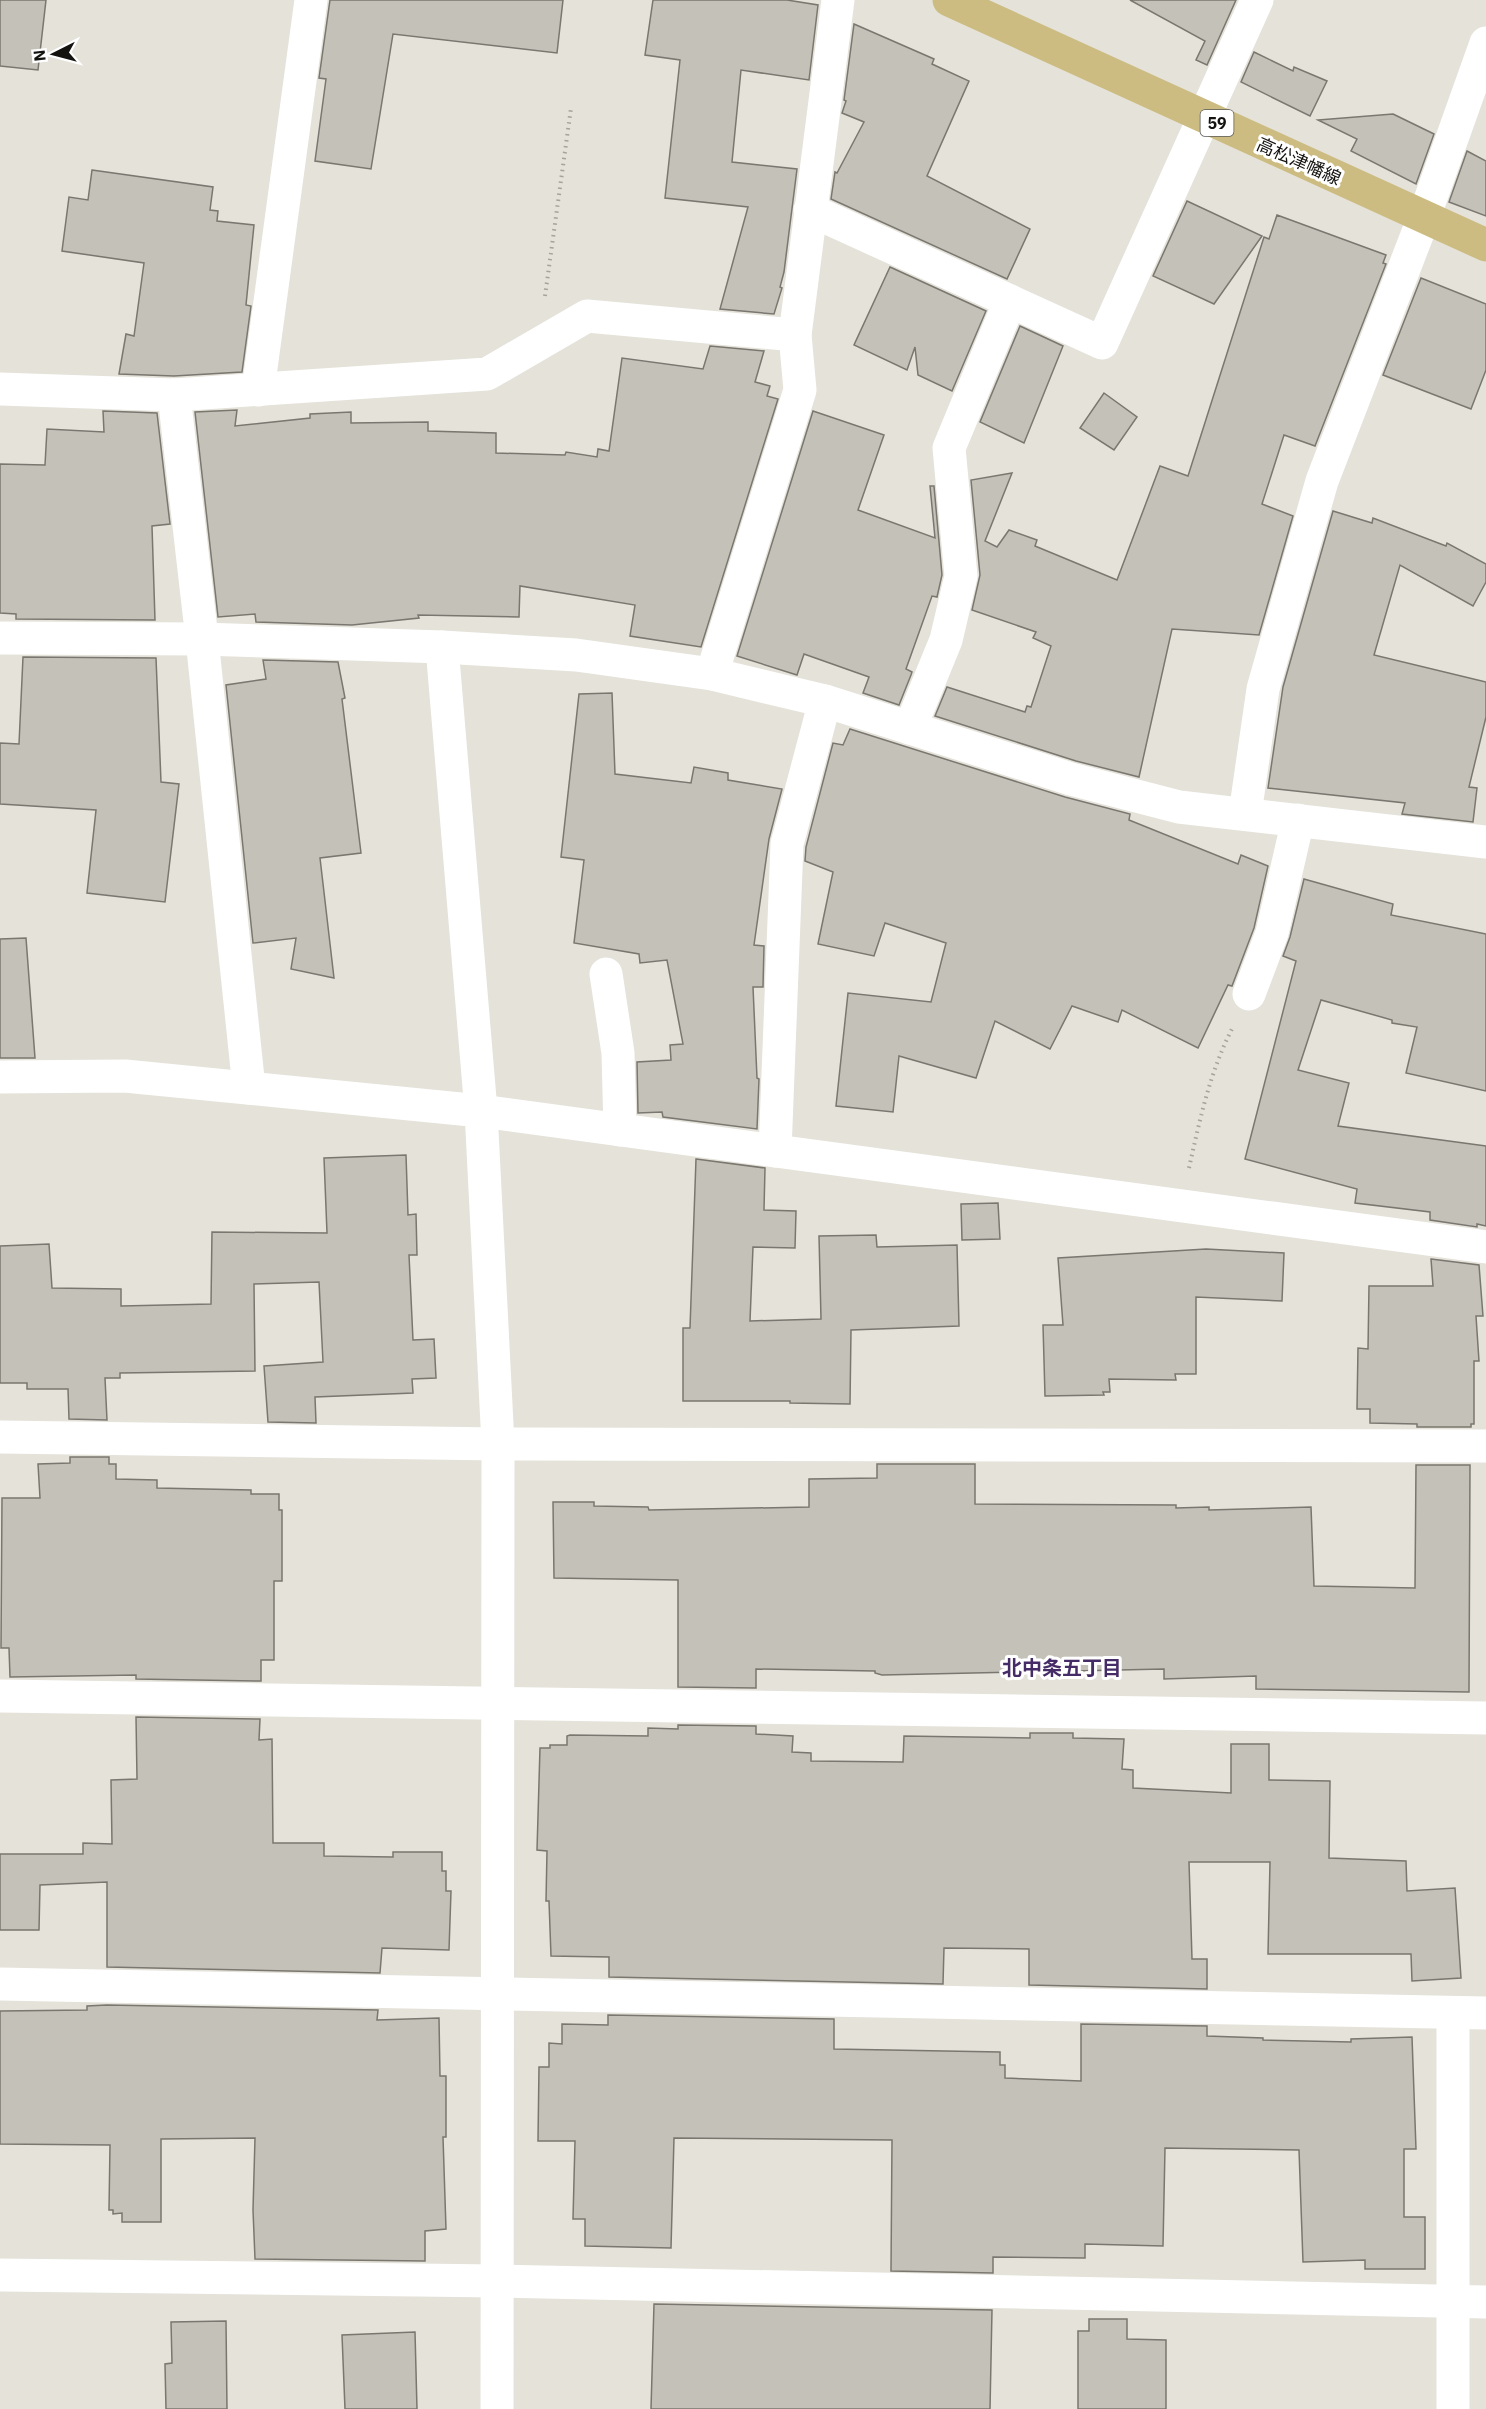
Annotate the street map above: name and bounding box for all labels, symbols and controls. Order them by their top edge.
north arrow [24,24,84,84]
text: N [29,49,50,62]
road number: 59 [1200,110,1234,136]
street label: 高松津幡線 [1253,132,1345,190]
district label: 北中条五丁目 [1002,1654,1122,1681]

